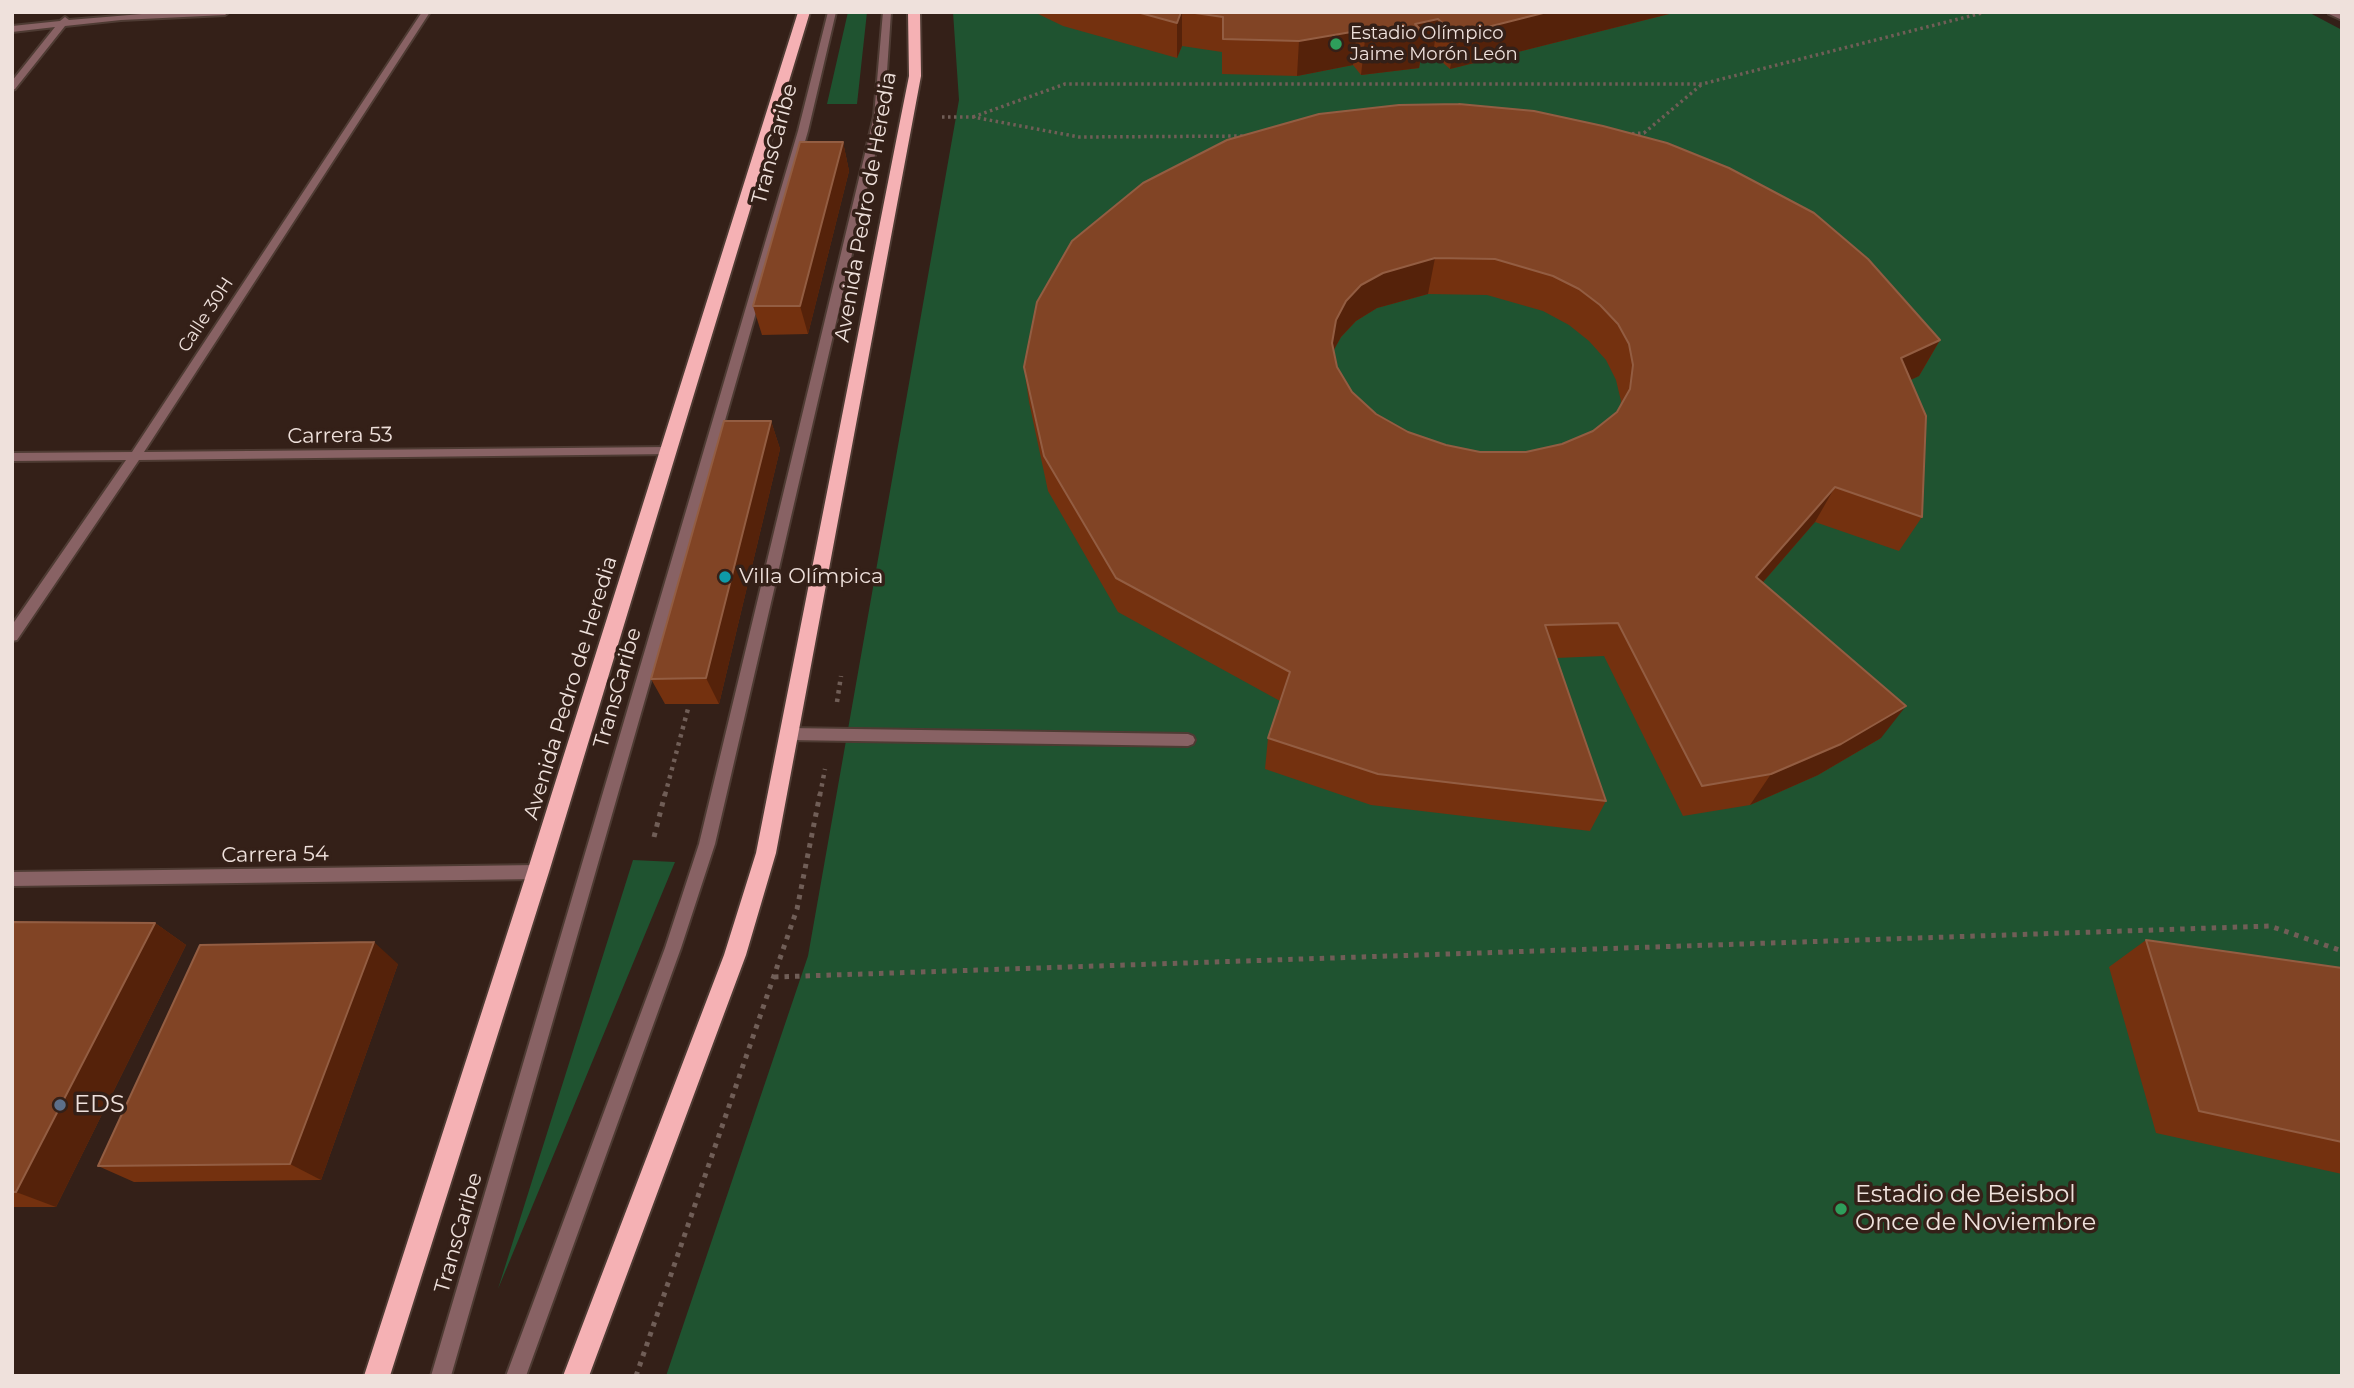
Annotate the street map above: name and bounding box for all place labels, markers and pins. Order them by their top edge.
place label: Estadio Olímpico Jaime Morón León [1350,23,1518,66]
marker: Estadio Olímpico Jaime Morón León [1328,36,1344,52]
place label: Villa Olímpica [739,564,883,590]
marker: Villa Olímpica [717,569,733,585]
place label: EDS [74,1091,125,1119]
marker: EDS [52,1097,68,1113]
place label: Estadio de Beisbol Once de Noviembre [1855,1181,2096,1237]
marker: Estadio de Beisbol Once de Noviembre [1833,1201,1849,1217]

